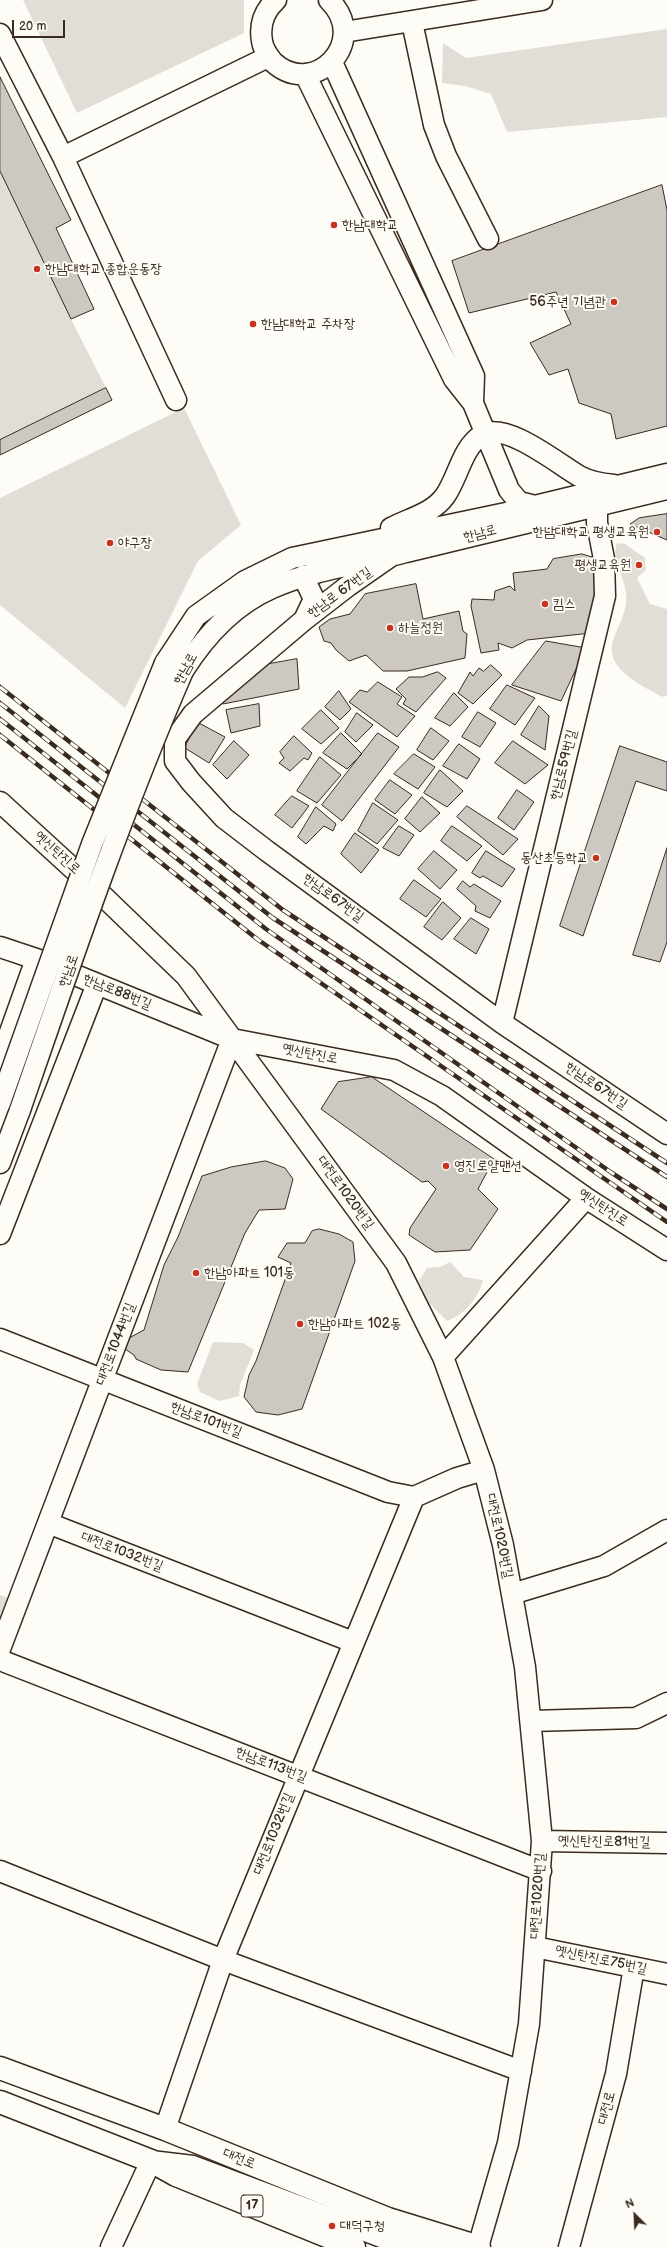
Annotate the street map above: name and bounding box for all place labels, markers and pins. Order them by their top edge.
place label: 한남대학교 [342,217,398,233]
marker: 한남대학교 [329,220,339,230]
place label: 한남대학교 종합운동장 [45,261,161,277]
marker: 한남대학교 종합운동장 [32,264,42,274]
place label: 56주년 기념관 [529,294,606,310]
marker: 56주년 기념관 [609,297,619,307]
place label: 한남대학교 주차장 [261,316,355,332]
marker: 한남대학교 주차장 [248,319,258,329]
place label: 한남대학교 평생교육원 [533,524,649,540]
marker: 한남대학교 평생교육원 [652,527,662,537]
place label: 야구장 [118,535,152,551]
marker: 야구장 [105,538,115,548]
place label: 평생교육원 [575,557,631,573]
marker: 평생교육원 [634,560,644,570]
place label: 킴스 [553,596,576,612]
marker: 킴스 [540,599,550,609]
place label: 하늘정원 [398,620,443,636]
marker: 하늘정원 [385,623,395,633]
place label: 동산초등학교 [520,850,588,866]
marker: 동산초등학교 [591,853,601,863]
place label: 영진로얄맨션 [454,1158,522,1174]
marker: 영진로얄맨션 [441,1161,451,1171]
place label: 한남아파트 101동 [204,1265,294,1281]
marker: 한남아파트 101동 [191,1268,201,1278]
place label: 한남아파트 102동 [308,1316,401,1332]
marker: 한남아파트 102동 [295,1319,305,1329]
place label: 대덕구청 [340,2218,385,2234]
marker: 대덕구청 [327,2221,337,2231]

